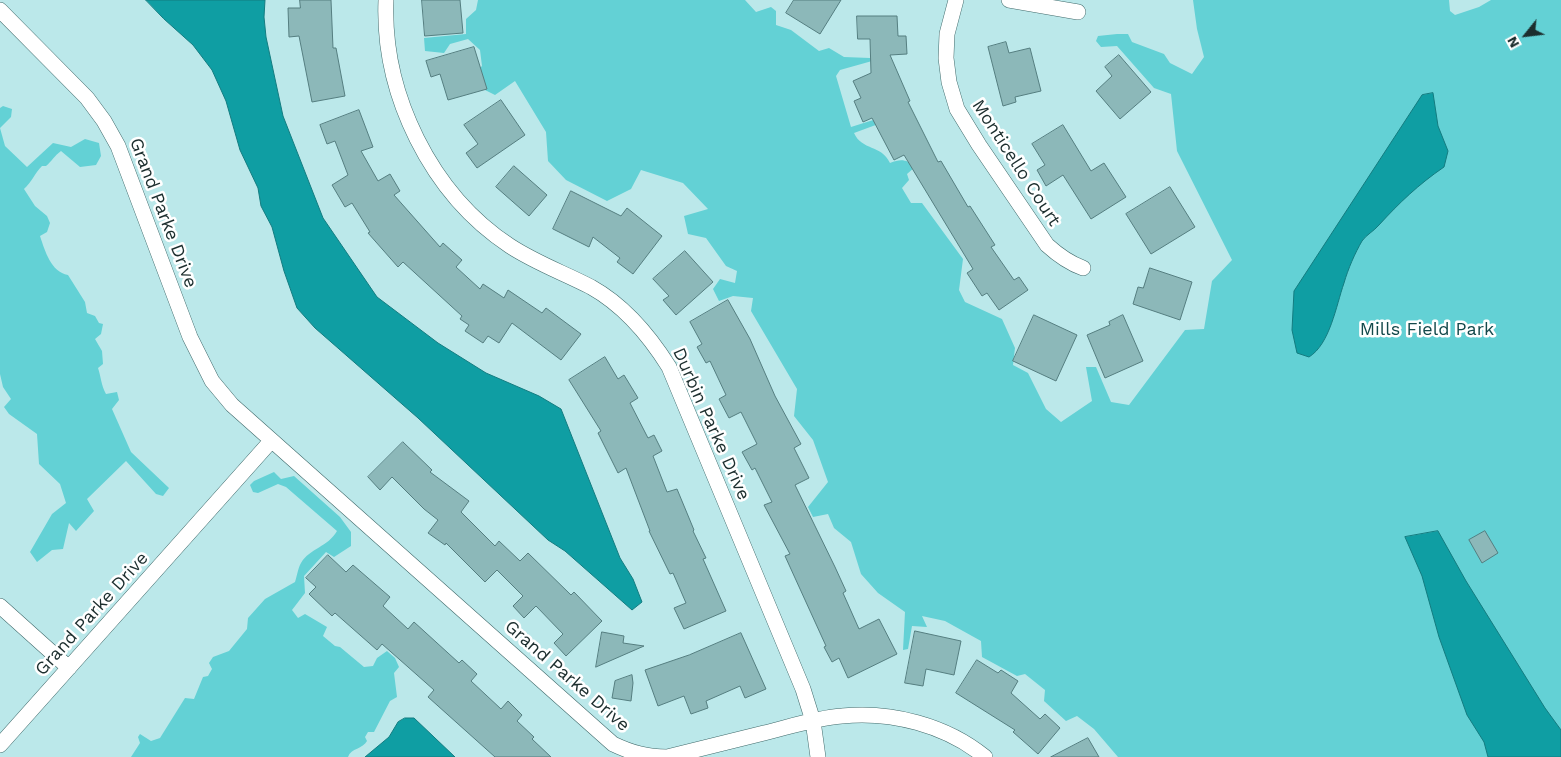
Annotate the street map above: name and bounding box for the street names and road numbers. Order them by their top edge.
street label: Monticello Court [967,96,1065,230]
street label: Grand Parke Drive [125,135,201,291]
street label: Durbin Parke Drive [668,344,754,504]
street label: Grand Parke Drive [31,548,153,680]
street label: Grand Parke Drive [500,616,634,736]

